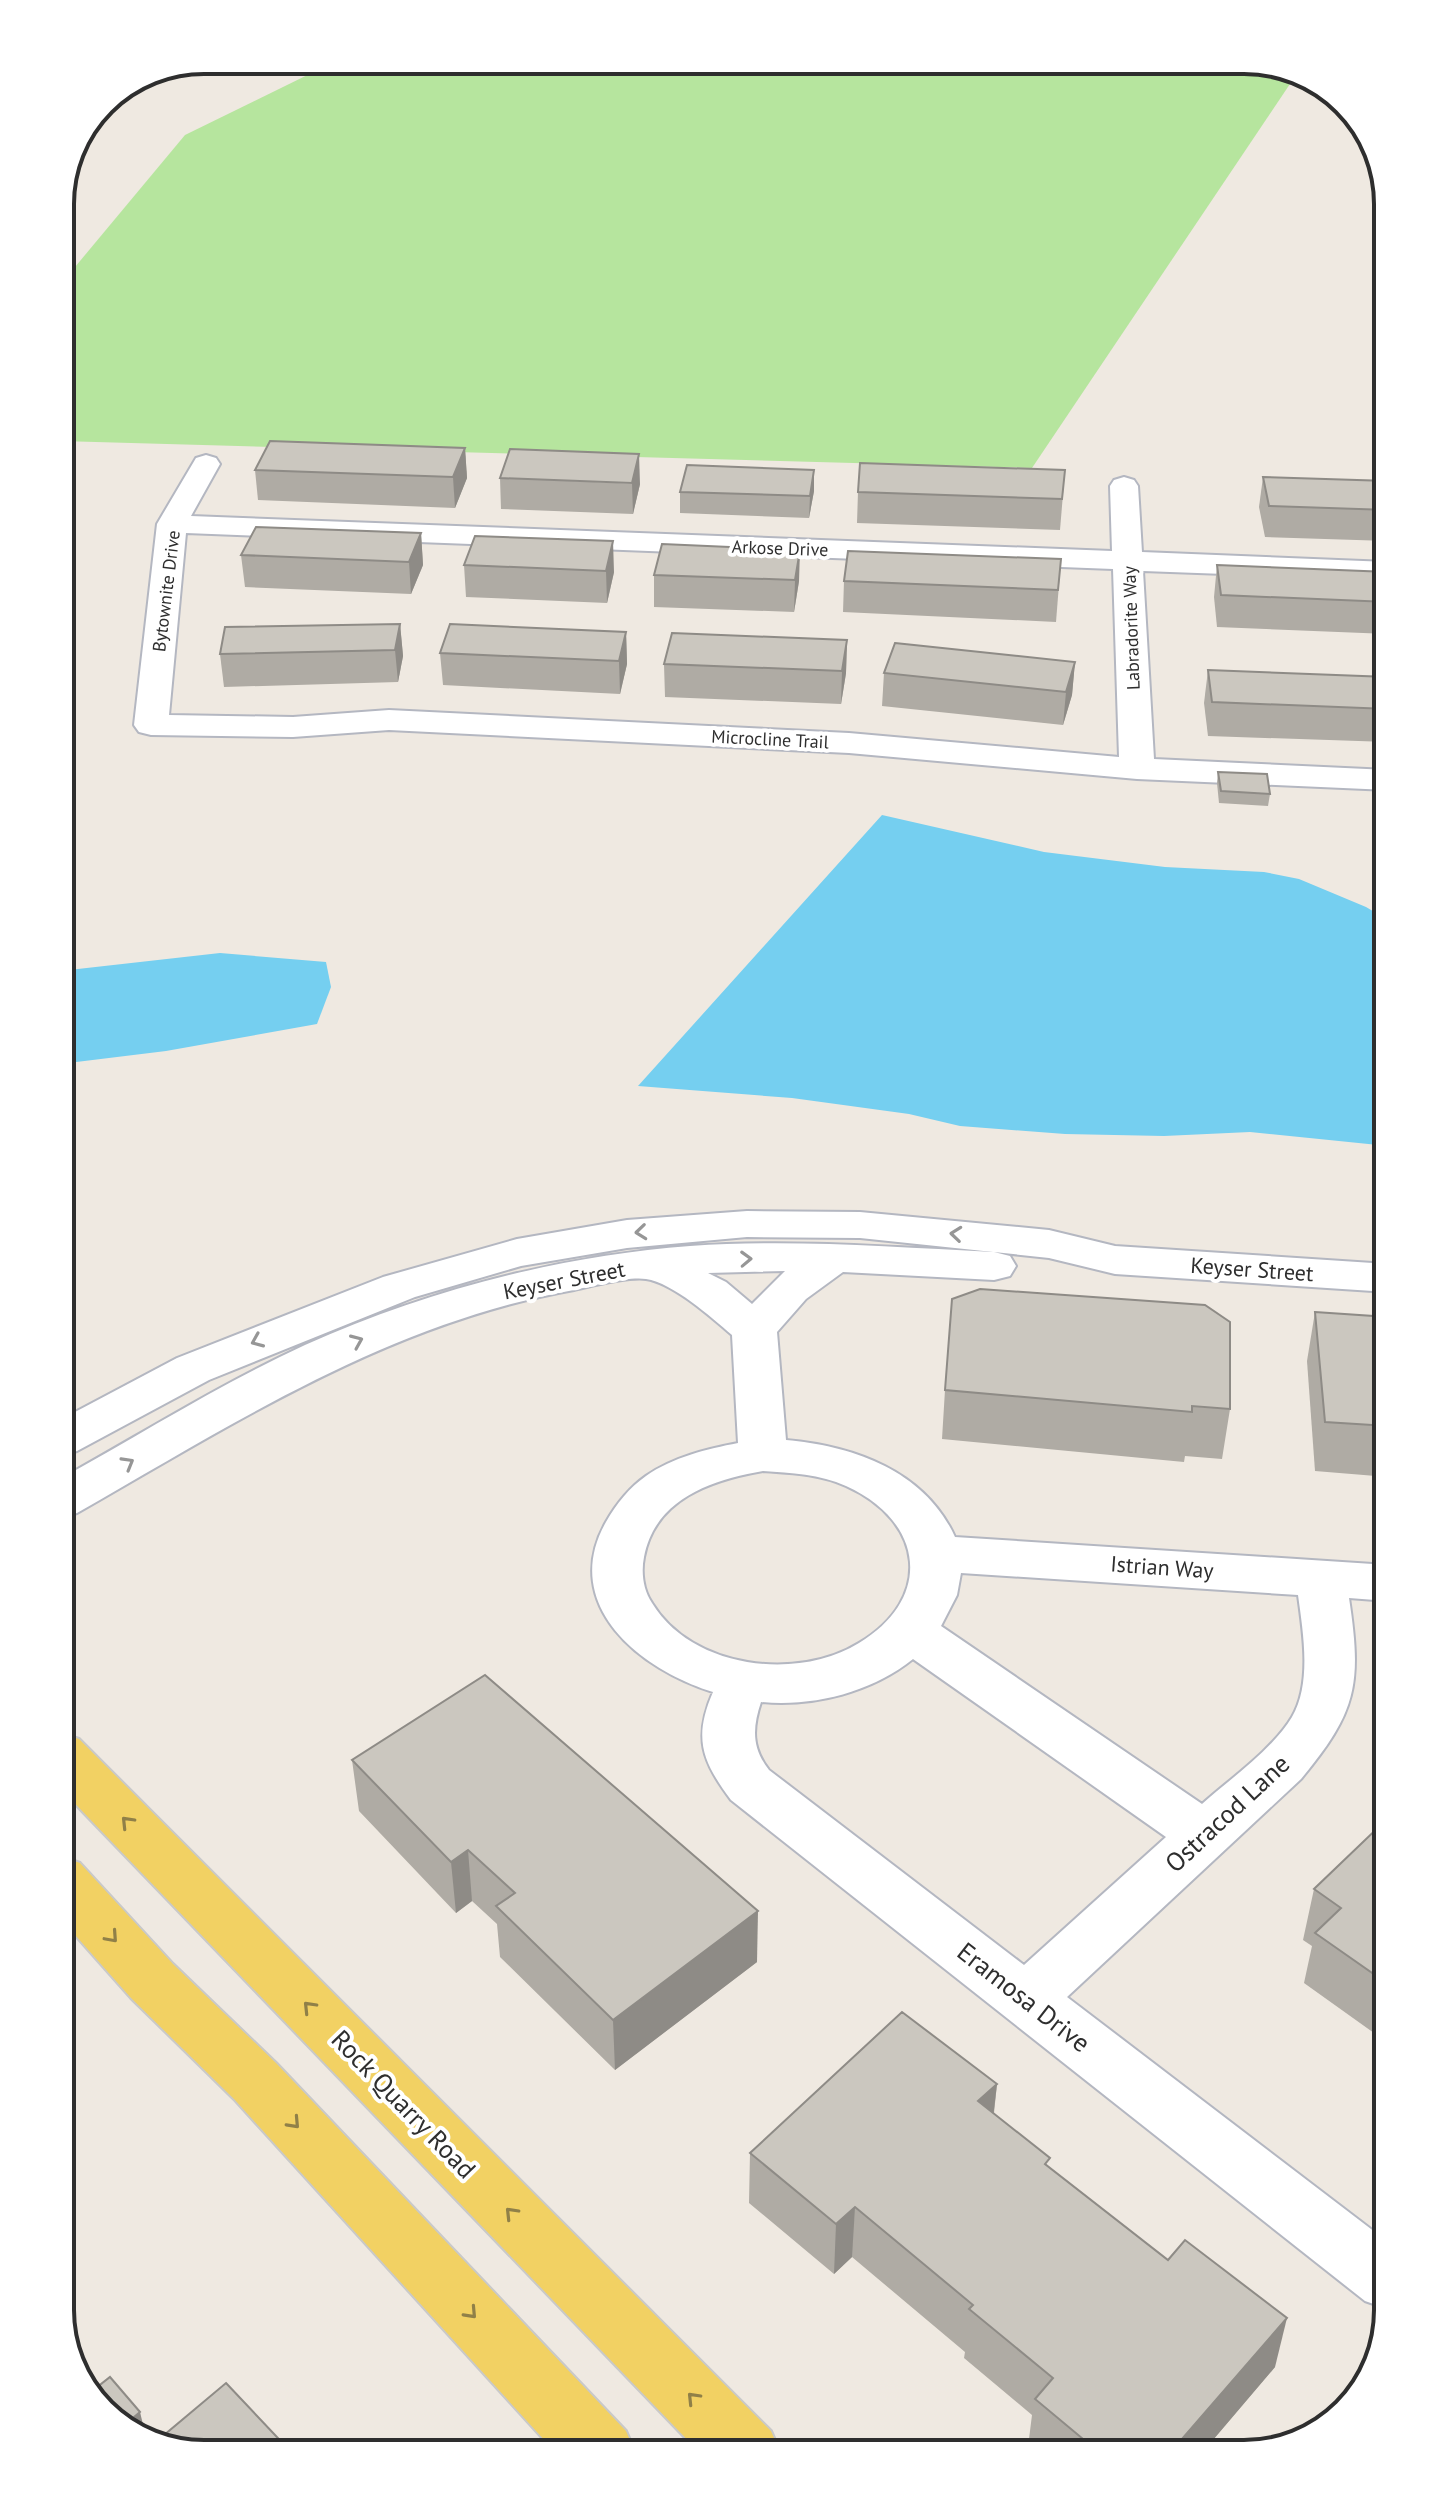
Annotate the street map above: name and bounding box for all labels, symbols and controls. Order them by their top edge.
street label: Bytownite Drive [147,529,185,653]
street label: Arkose Drive [731,535,829,561]
street label: Labradorite Way [1117,565,1145,690]
street label: Microcline Trail [711,724,830,754]
one-way arrow [634,1224,647,1241]
one-way arrow [949,1226,962,1243]
one-way arrow [740,1250,753,1267]
street label: Keyser Street [1190,1251,1315,1287]
street label: Keyser Street [501,1254,628,1306]
one-way arrow [251,1332,266,1348]
one-way arrow [349,1334,364,1350]
one-way arrow [119,1457,134,1473]
street label: Istrian Way [1109,1549,1215,1585]
street label: Ostracod Lane [1158,1747,1296,1879]
one-way arrow [122,1817,136,1831]
one-way arrow [103,1927,117,1942]
street label: Eramosa Drive [951,1935,1097,2059]
one-way arrow [304,2002,318,2016]
street label: Rock Quarry Road [325,2023,483,2185]
one-way arrow [284,2113,298,2128]
one-way arrow [505,2208,520,2222]
one-way arrow [461,2304,475,2319]
one-way arrow [688,2393,702,2407]

